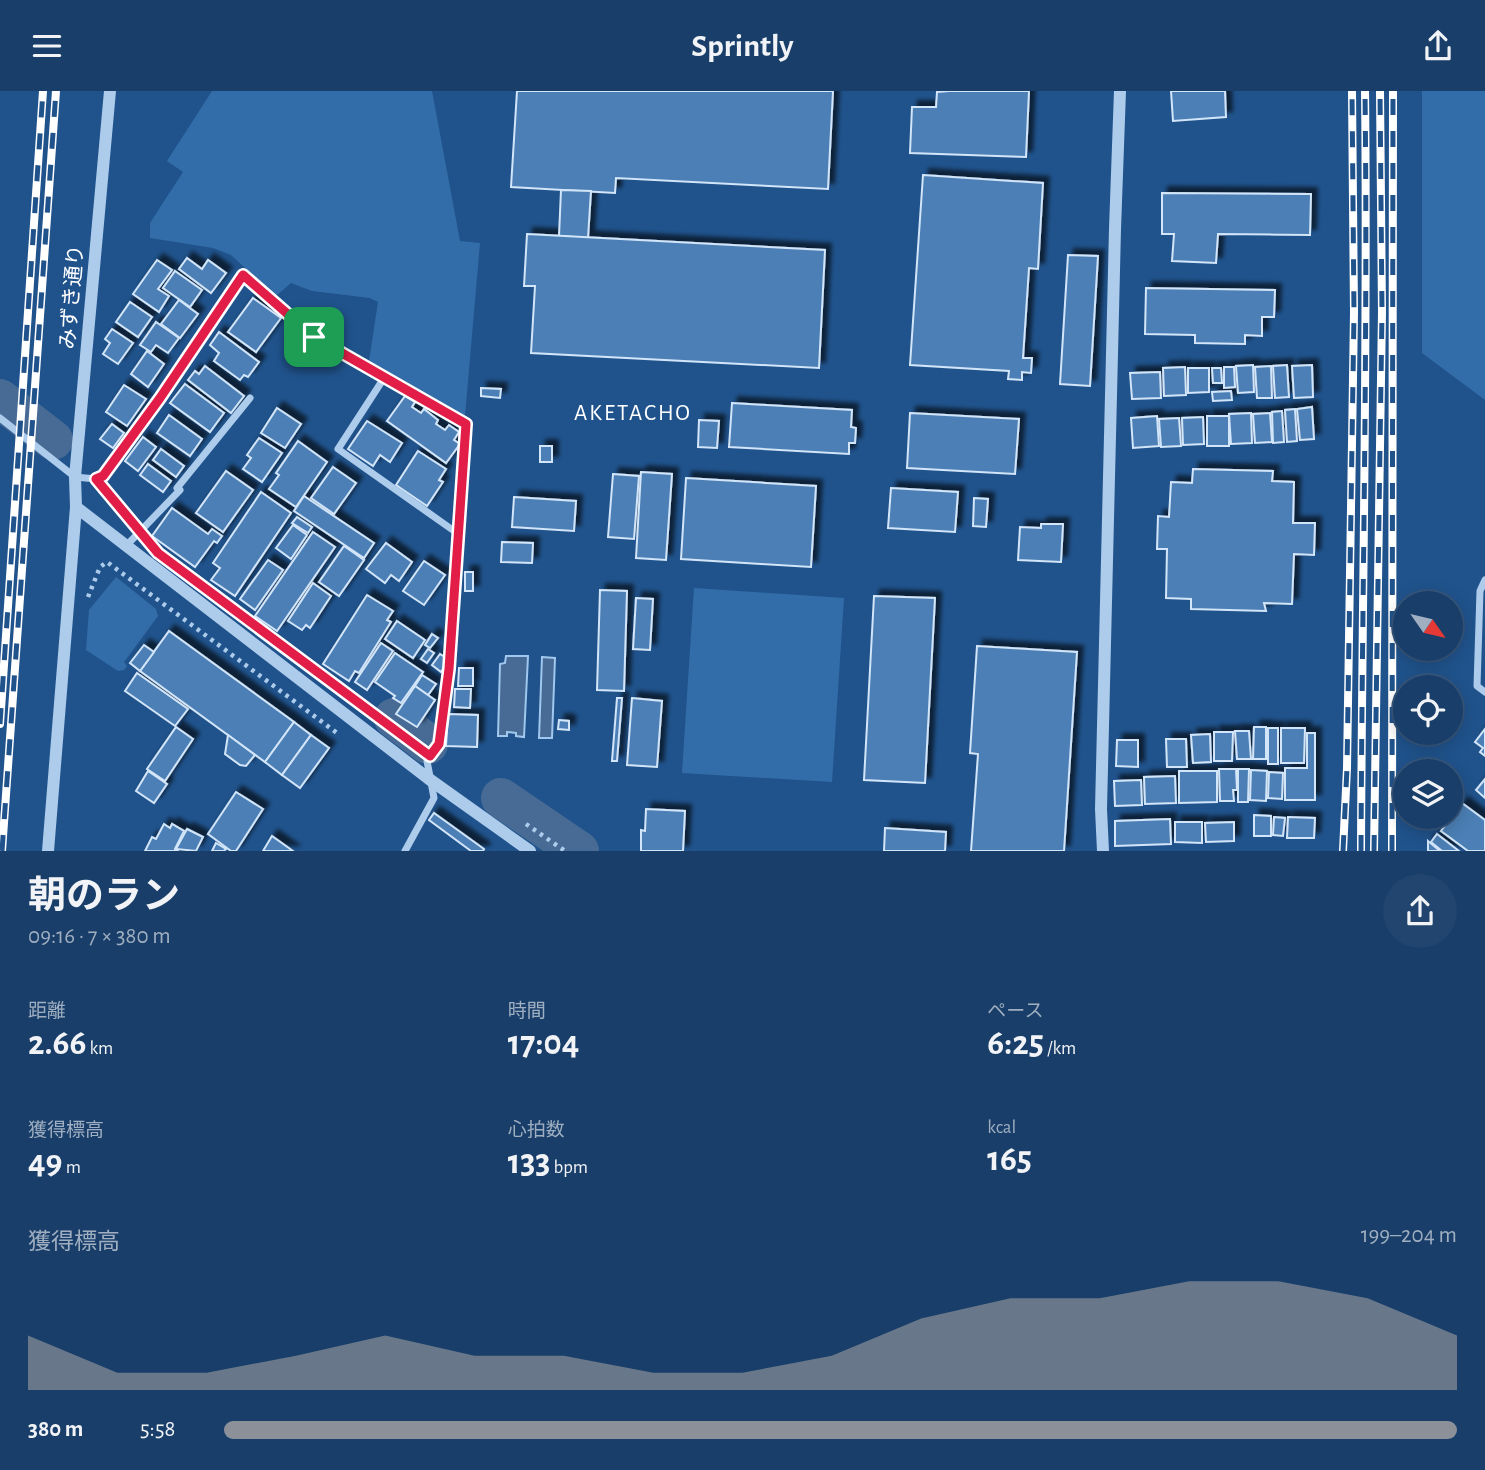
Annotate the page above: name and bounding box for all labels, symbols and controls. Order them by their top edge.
icon: menu [28,27,66,65]
icon: share [1419,27,1457,65]
text: Sprintly [691,30,794,62]
street label: みずき通り [56,244,87,350]
pin [284,307,344,367]
icon: arrive [295,318,333,356]
district label: AKETACHO [574,402,692,425]
north arrow [1393,591,1463,661]
map controls [1393,591,1463,829]
button: locate [1393,675,1463,745]
button: layers [1393,759,1463,829]
button: share [1383,874,1457,948]
text: 朝のラン [28,878,180,916]
text: 09:16 · 7 × 380 m [28,925,171,948]
text: 距離 [28,1002,66,1021]
text: 時間 [508,1002,546,1021]
text: ペース [987,1002,1043,1021]
text: 2.66 [28,1026,86,1061]
text: 17:04 [508,1026,579,1061]
text: 6:25 [987,1026,1044,1061]
text: km [86,1039,113,1058]
text: /km [1044,1039,1076,1058]
text: kcal [987,1118,1016,1137]
text: 獲得標高 [28,1121,104,1140]
text: 心拍数 [508,1121,565,1140]
text: 165 [987,1142,1032,1177]
text: 49 [28,1145,63,1180]
text: 133 [508,1145,550,1180]
text: m [63,1158,81,1177]
text: bpm [550,1158,588,1177]
text: 199–204 m [1361,1224,1457,1247]
text: 獲得標高 [28,1231,120,1254]
text: 380 m [28,1418,83,1441]
text: 5:58 [140,1418,175,1441]

